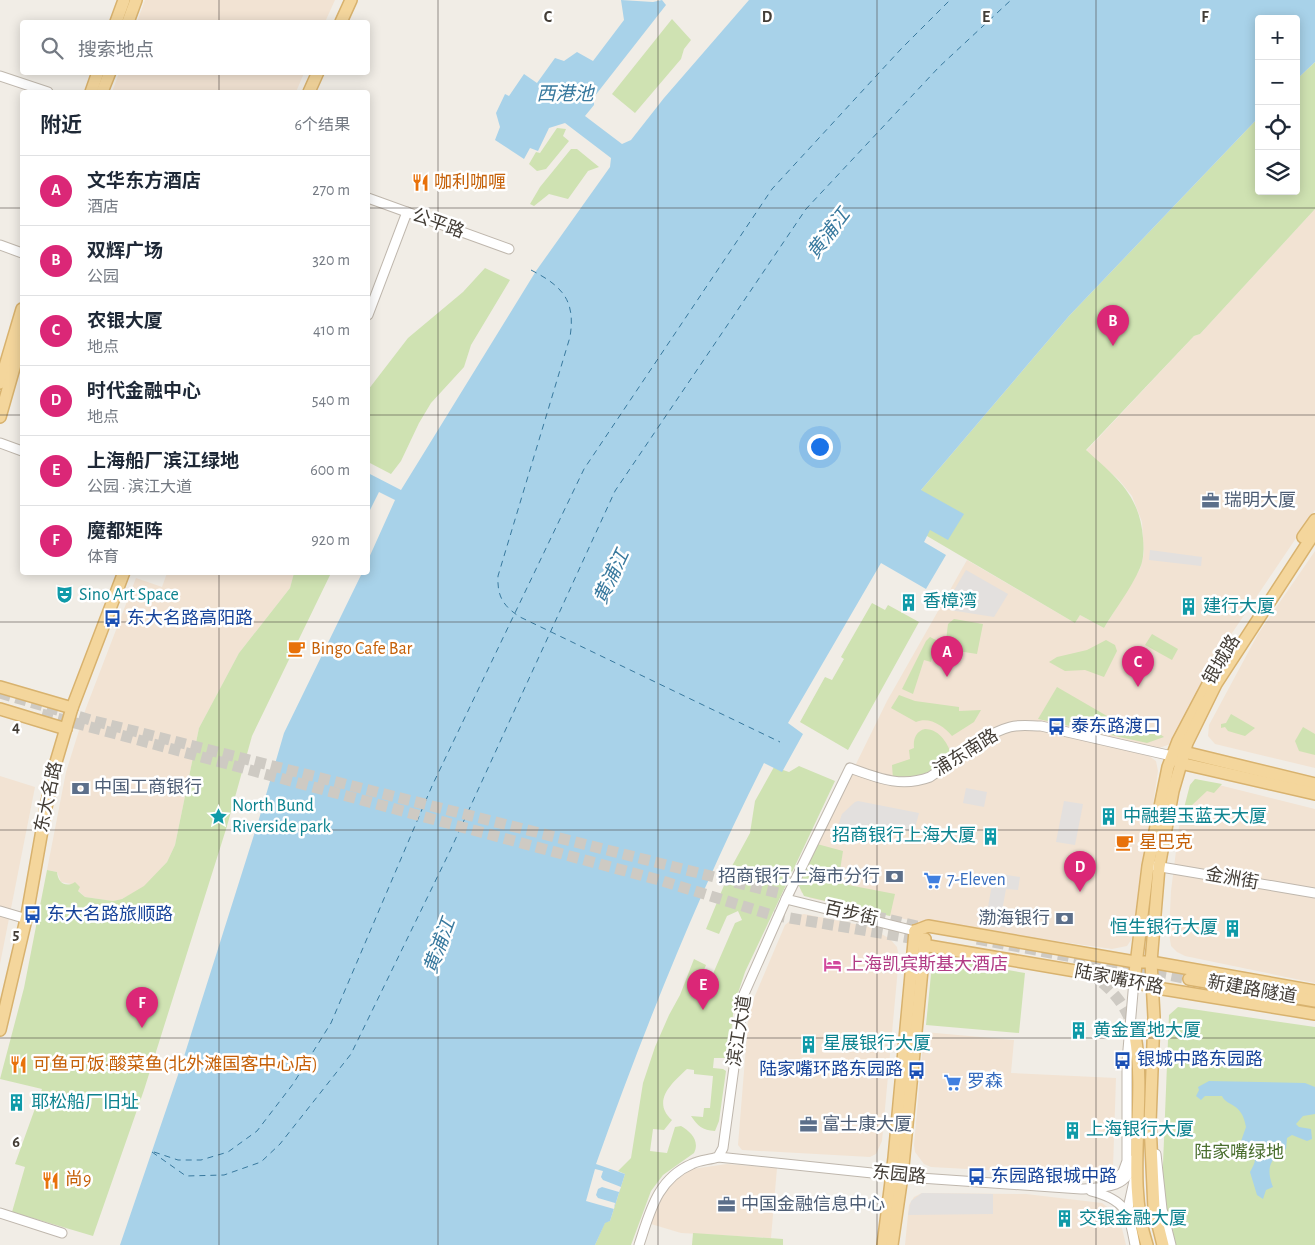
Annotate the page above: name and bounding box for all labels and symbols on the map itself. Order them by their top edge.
text: C [544,9,553,25]
text: D [762,9,773,25]
text: E [982,9,990,25]
text: F [1201,9,1209,25]
water label: 西港池 [536,84,595,104]
place label: 咖利咖喱 [434,172,506,192]
restaurant icon: 咖利咖喱 [410,173,430,193]
water label: 黄浦江 [803,203,855,262]
street label: 公平路 [410,204,467,242]
pin: B [1097,305,1129,346]
your location [807,434,833,460]
place label: 瑞明大厦 [1224,490,1296,510]
office icon: 瑞明大厦 [1200,491,1220,511]
water label: 黄浦江 [590,545,633,607]
theatre icon: Sino Art Space [55,585,75,605]
place label: Sino Art Space [79,586,179,604]
place label: 香樟湾 [923,591,977,611]
building icon: 香樟湾 [899,592,919,612]
place label: 建行大厦 [1203,596,1275,616]
building icon: 建行大厦 [1179,597,1199,617]
place label: 东大名路高阳路 [127,608,253,628]
bus stop icon: 东大名路高阳路 [103,609,123,629]
street label: 银城路 [1199,631,1244,688]
pin: A [931,636,963,677]
cafe icon: Bingo Cafe Bar [287,639,307,659]
place label: Bingo Cafe Bar [311,640,413,658]
pin: C [1122,646,1154,687]
place label: 泰东路渡口 [1071,716,1161,736]
bus stop icon: 泰东路渡口 [1047,717,1067,737]
text: 4 [12,719,20,735]
street label: 浦东南路 [930,725,1001,780]
street label: 东大名路 [31,759,65,834]
place label: 中国工商银行 [94,777,202,797]
bank icon: 中国工商银行 [70,778,90,798]
place label: North Bund Riverside park [232,797,332,836]
place icon: North Bund Riverside park [208,806,228,826]
place label: 中融碧玉蓝天大厦 [1123,806,1267,826]
building icon: 中融碧玉蓝天大厦 [1099,807,1119,827]
place label: 招商银行上海大厦 [832,825,976,845]
building icon: 招商银行上海大厦 [980,826,1000,846]
place label: 星巴克 [1139,832,1193,852]
cafe icon: 星巴克 [1115,833,1135,853]
pin: D [1064,851,1096,892]
street label: 金洲街 [1204,863,1260,893]
place label: 招商银行上海市分行 [718,866,880,886]
bank icon: 招商银行上海市分行 [884,867,904,887]
supermarket icon: 7-Eleven [923,870,943,890]
place label: 7-Eleven [947,871,1006,889]
street label: 百步街 [823,897,880,929]
place label: 东大名路旅顺路 [47,904,173,924]
bus stop icon: 东大名路旅顺路 [23,905,43,925]
place label: 渤海银行 [978,908,1050,928]
bank icon: 渤海银行 [1054,909,1074,929]
water label: 黄浦江 [420,914,459,976]
place label: 恒生银行大厦 [1110,917,1218,937]
building icon: 恒生银行大厦 [1222,918,1242,938]
text: 5 [13,926,20,942]
place label: 上海凯宾斯基大酒店 [846,954,1008,974]
hotel icon: 上海凯宾斯基大酒店 [822,955,842,975]
street label: 陆家嘴环路 [1073,961,1165,997]
pin: E [687,969,719,1010]
street label: 新建路隧道 [1206,971,1298,1007]
pin: F [126,987,158,1028]
street label: 滨江大道 [724,994,755,1068]
place label: 黄金置地大厦 [1093,1020,1201,1040]
building icon: 黄金置地大厦 [1069,1021,1089,1041]
place label: 星展银行大厦 [823,1033,931,1053]
building icon: 星展银行大厦 [799,1034,819,1054]
place label: 银城中路东园路 [1137,1049,1263,1069]
bus stop icon: 银城中路东园路 [1113,1050,1133,1070]
place label: 可鱼可饭·酸菜鱼(北外滩国客中心店) [33,1054,318,1074]
restaurant icon: 可鱼可饭·酸菜鱼(北外滩国客中心店) [9,1055,29,1075]
place label: 陆家嘴环路东园路 [759,1059,903,1079]
bus stop icon: 陆家嘴环路东园路 [907,1060,927,1080]
place label: 罗森 [967,1071,1003,1091]
supermarket icon: 罗森 [943,1072,963,1092]
place label: 耶松船厂旧址 [31,1092,139,1112]
building icon: 耶松船厂旧址 [7,1093,27,1113]
place label: 富士康大厦 [822,1114,912,1134]
office icon: 富士康大厦 [798,1115,818,1135]
place label: 上海银行大厦 [1086,1119,1194,1139]
building icon: 上海银行大厦 [1062,1120,1082,1140]
text: 6 [12,1134,20,1150]
park label: 陆家嘴绿地 [1194,1142,1284,1162]
street label: 东园路 [871,1161,927,1187]
place label: 东园路银城中路 [991,1166,1117,1186]
bus stop icon: 东园路银城中路 [967,1167,987,1187]
place label: 尚9 [65,1169,91,1189]
restaurant icon: 尚9 [41,1170,61,1190]
place label: 中国金融信息中心 [741,1194,885,1214]
office icon: 中国金融信息中心 [717,1195,737,1215]
place label: 交银金融大厦 [1079,1208,1187,1228]
building icon: 交银金融大厦 [1055,1209,1075,1229]

